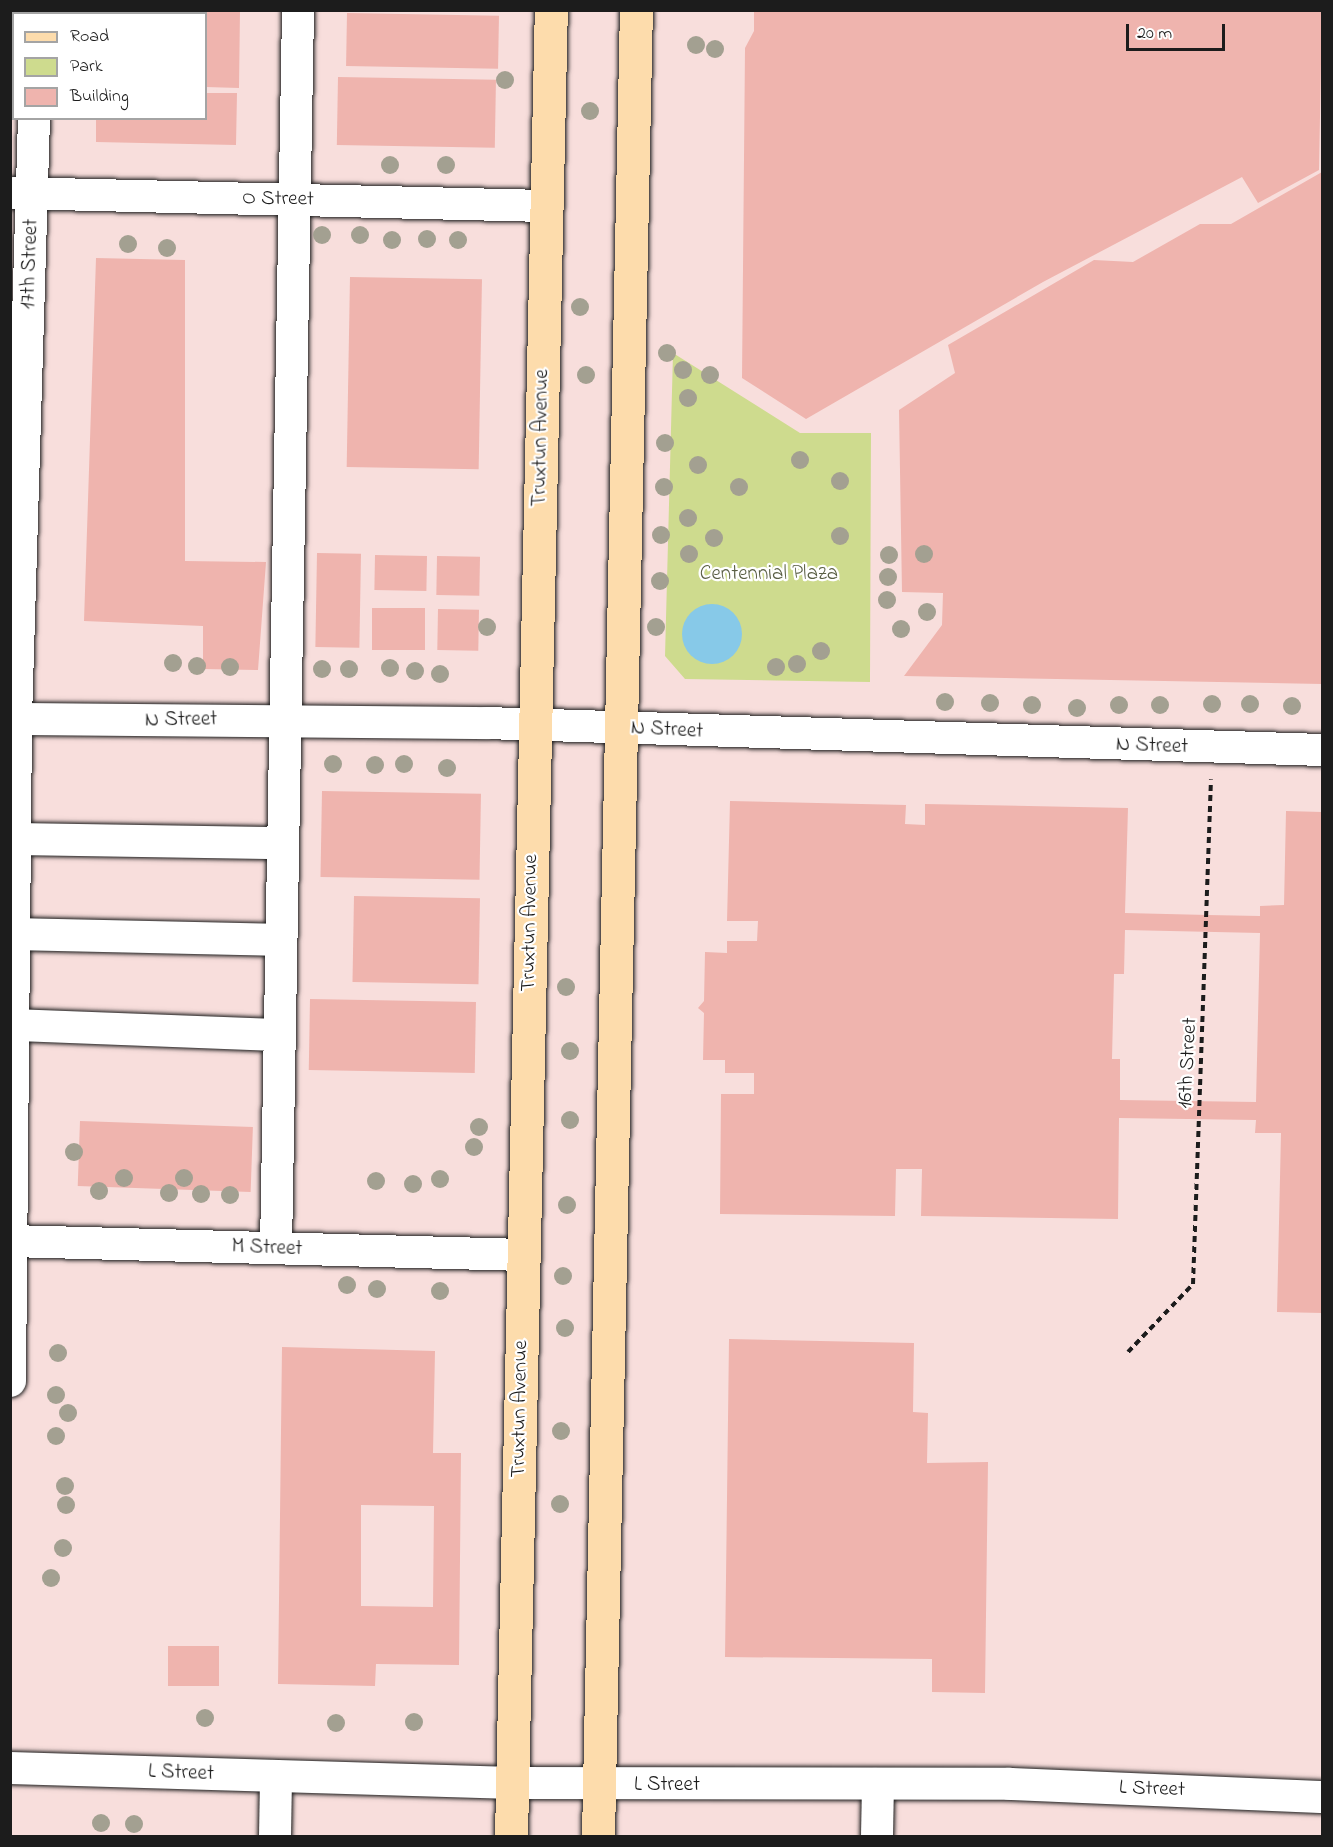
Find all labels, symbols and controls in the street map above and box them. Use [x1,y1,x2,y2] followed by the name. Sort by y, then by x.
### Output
[12,12,207,120] legend
[1129,12,1228,50] scale bar
[1137,21,1172,47] text: 20 m
[70,24,109,50] text: Road
[70,54,103,80] text: Park
[70,84,129,110] text: Building
[242,186,314,212] street label: O Street
[16,218,44,310] street label: 17th Street
[527,369,555,507] street label: Truxtun Avenue
[700,561,838,587] park label: Centennial Plaza
[145,707,217,733] street label: N Street
[630,716,704,744] street label: N Street
[1115,732,1189,760] street label: N Street
[516,854,544,992] street label: Truxtun Avenue
[1173,1017,1203,1109] street label: 16th Street
[231,1234,303,1262] street label: M Street
[506,1340,534,1478] street label: Truxtun Avenue
[148,1759,214,1787] street label: L Street
[634,1772,700,1798] street label: L Street
[1119,1775,1185,1803] street label: L Street

